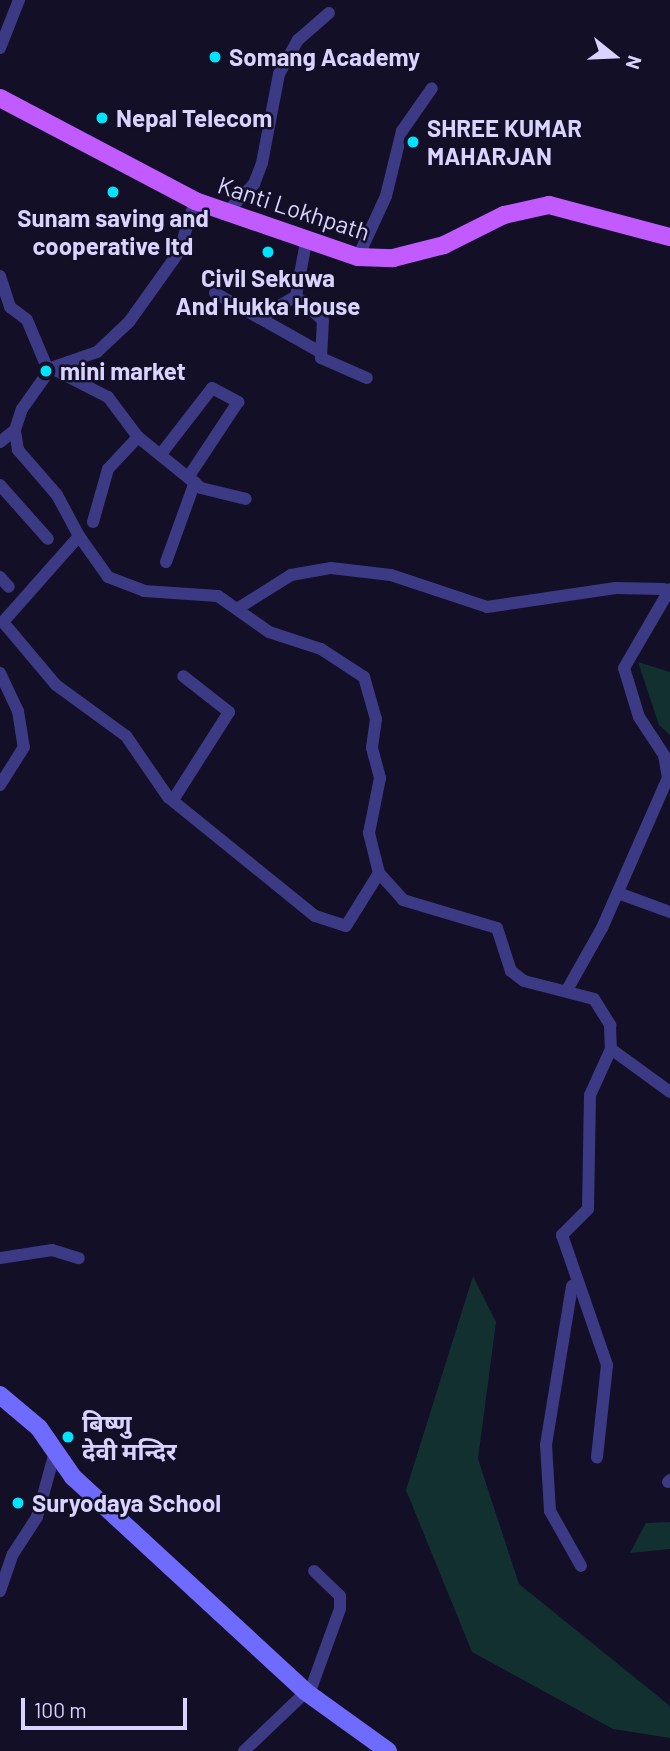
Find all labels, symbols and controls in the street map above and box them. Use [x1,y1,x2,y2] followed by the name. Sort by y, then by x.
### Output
[579,21,649,91] north arrow
[229,43,420,71] place label: Somang Academy
[207,49,223,65] marker: Somang Academy
[622,53,647,72] text: N
[116,104,272,132] place label: Nepal Telecom
[94,110,110,126] marker: Nepal Telecom
[427,114,582,170] place label: SHREE KUMAR MAHARJAN
[405,134,421,150] marker: SHREE KUMAR MAHARJAN
[214,170,374,246] street label: Kanti Lokhpath
[105,184,121,200] marker: Sunam saving and cooperative ltd
[17,204,209,260] place label: Sunam saving and cooperative ltd
[260,244,276,260] marker: Civil Sekuwa And Hukka House
[176,264,360,320] place label: Civil Sekuwa And Hukka House
[60,357,186,385] place label: mini market
[38,363,54,379] marker: mini market
[82,1409,176,1465] place label: बिष्णु देवी मन्दिर
[60,1429,76,1445] marker: बिष्णु देवी मन्दिर
[32,1489,221,1517] place label: Suryodaya School
[10,1495,26,1511] marker: Suryodaya School
[24,1684,191,1728] scale bar
[34,1697,87,1722] text: 100 m

